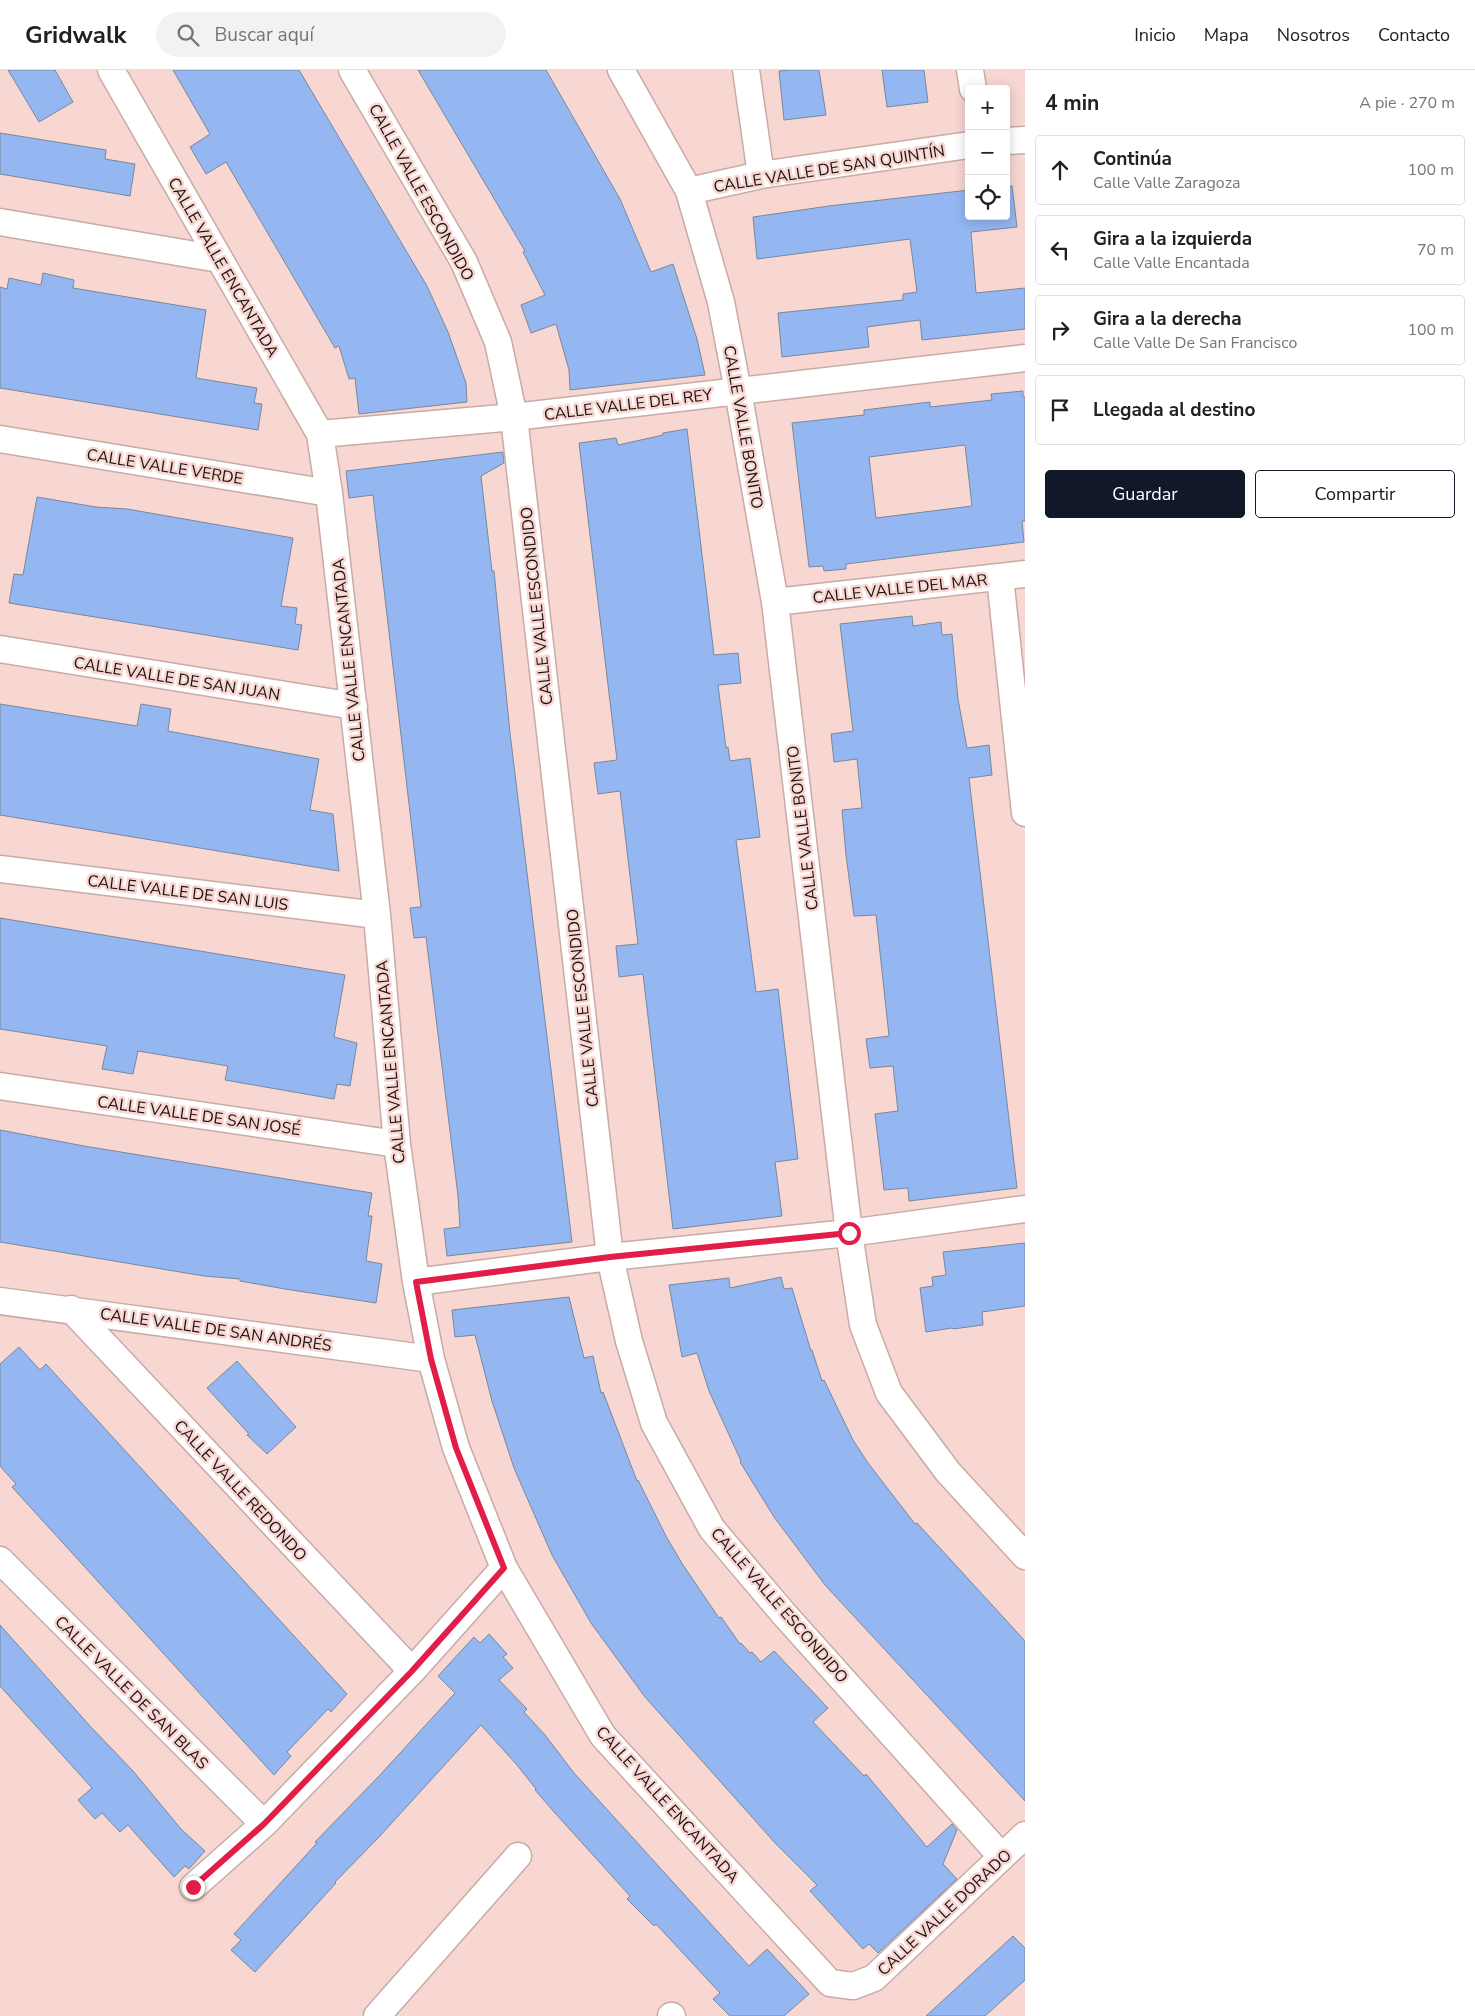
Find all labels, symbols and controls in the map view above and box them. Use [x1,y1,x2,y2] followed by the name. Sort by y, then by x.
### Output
[156,12,506,57] search box
[25,19,126,51] text: Gridwalk
[174,21,202,49] icon: search
[214,22,314,48] text: Buscar aquí
[1134,23,1176,47] text: Inicio
[1204,23,1249,47] text: Mapa
[1277,23,1350,47] text: Nosotros
[1378,23,1450,47] text: Contacto
[965,85,1010,220] map controls
[965,85,1010,130] button: +
[1045,89,1099,117] text: 4 min
[1359,92,1455,114] text: A pie · 270 m
[363,100,479,285] street label: CALLE VALLE ESCONDIDO
[965,130,1010,175] button: −
[712,140,946,198] street label: CALLE VALLE DE SAN QUINTÍN
[1093,146,1172,172] text: Continúa
[1046,156,1074,184] icon: ahead
[1407,159,1454,181] text: 100 m
[1093,172,1240,194] text: Calle Valle Zaragoza
[163,174,284,362] street label: CALLE VALLE ENCANTADA
[965,175,1010,220] button: locate
[1093,226,1252,252] text: Gira a la izquierda
[1046,236,1074,264] icon: left
[1417,239,1454,261] text: 70 m
[1093,252,1250,274] text: Calle Valle Encantada
[1093,306,1242,332] text: Gira a la derecha
[1046,316,1074,344] icon: right
[1407,319,1454,341] text: 100 m
[1093,332,1297,354] text: Calle Valle De San Francisco
[718,344,768,511] street label: CALLE VALLE BONITO
[543,384,714,426] street label: CALLE VALLE DEL REY
[1046,396,1074,424] icon: arrive
[1093,397,1255,423] text: Llegada al destino
[85,444,245,490] street label: CALLE VALLE VERDE
[1045,470,1245,518] button: Guardar
[1255,470,1455,518] button: Compartir
[516,506,558,706] street label: CALLE VALLE ESCONDIDO
[327,557,371,763] street label: CALLE VALLE ENCANTADA
[812,569,989,609] street label: CALLE VALLE DEL MAR
[72,652,282,706] street label: CALLE VALLE DE SAN JUAN
[782,744,824,912] street label: CALLE VALLE BONITO
[86,870,290,916] street label: CALLE VALLE DE SAN LUIS
[562,908,604,1108] street label: CALLE VALLE ESCONDIDO
[371,959,411,1165] street label: CALLE VALLE ENCANTADA
[96,1091,302,1141] street label: CALLE VALLE DE SAN JOSÉ
[838,1222,861,1245] route start
[99,1303,333,1357] street label: CALLE VALLE DE SAN ANDRÉS
[169,1415,312,1566] street label: CALLE VALLE REDONDO
[706,1523,853,1688] street label: CALLE VALLE ESCONDIDO
[50,1611,213,1774] street label: CALLE VALLE DE SAN BLAS
[591,1721,744,1888] street label: CALLE VALLE ENCANTADA
[873,1845,1017,1981] street label: CALLE VALLE DORADO
[182,1876,205,1899] route end

